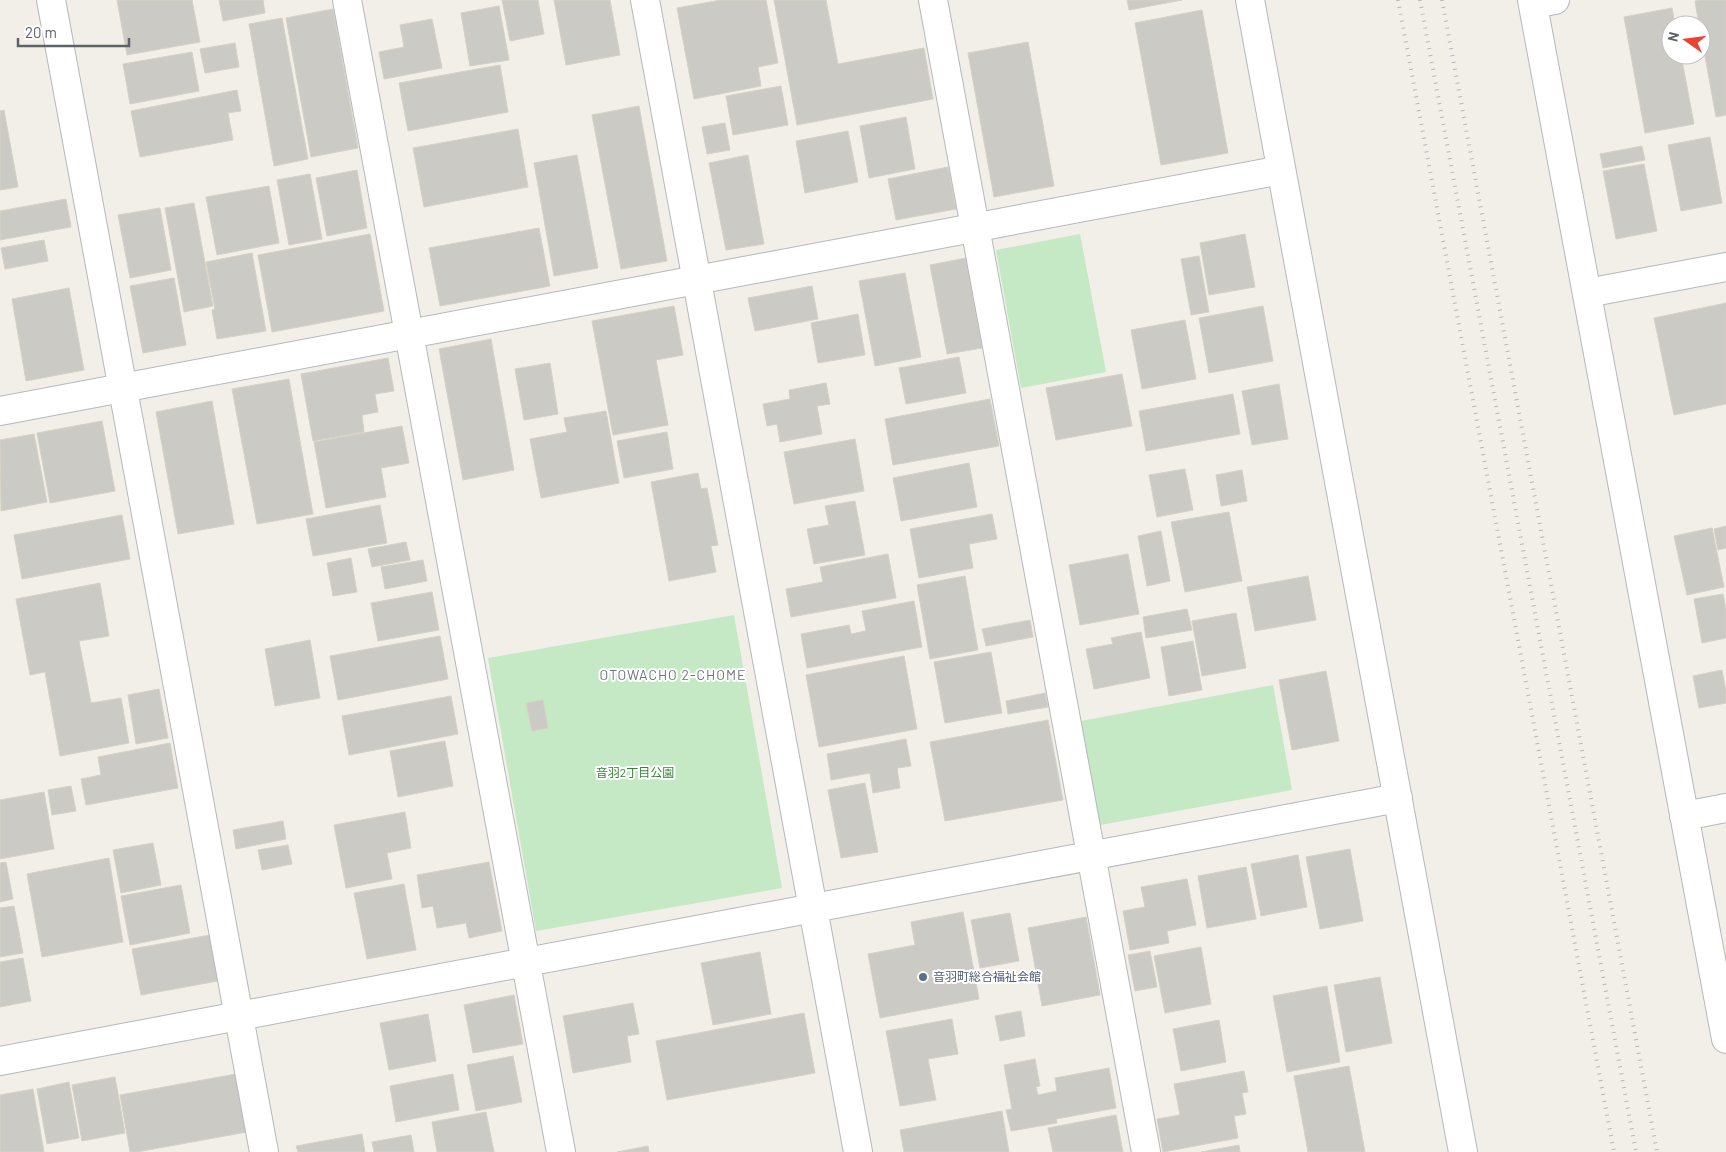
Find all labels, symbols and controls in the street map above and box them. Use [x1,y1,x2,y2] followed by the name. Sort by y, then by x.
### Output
[18,15,129,47] scale bar
[1661,15,1711,65] north arrow
[25,23,57,41] text: 20 m
[1664,30,1682,43] text: N
[600,666,746,683] district label: OTOWACHO 2-CHOME
[596,765,674,779] park label: 音羽2丁目公園
[933,969,1041,983] place label: 音羽町総合福祉会館
[917,971,929,983] marker: 音羽町総合福祉会館

